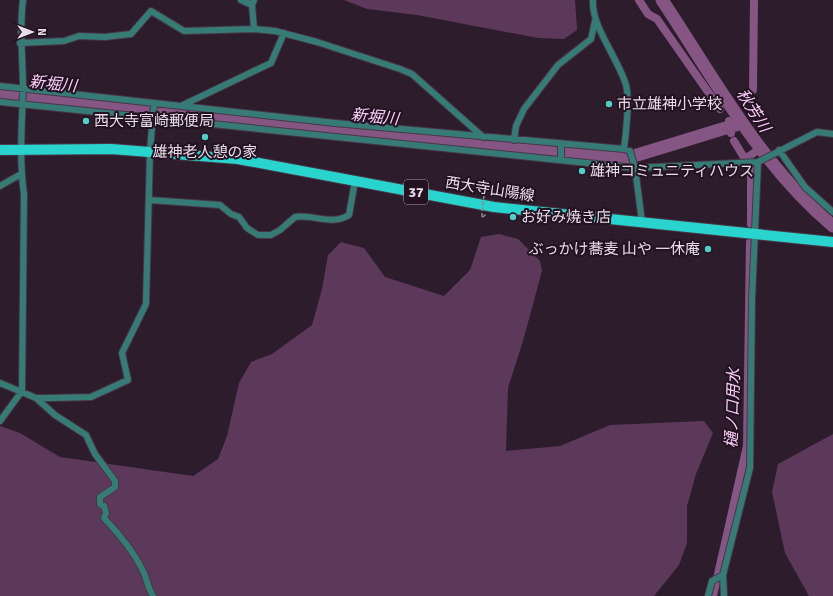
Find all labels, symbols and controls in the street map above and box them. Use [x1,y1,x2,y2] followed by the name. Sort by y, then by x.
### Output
[12,12,52,52] north arrow
[35,28,48,36] text: N
[28,72,80,97] water label: 新堀川
[732,85,776,138] water label: 秋芳川
[617,95,722,113] place label: 市立雄神小学校
[604,99,614,109] marker: 市立雄神小学校
[350,105,402,130] water label: 新堀川
[94,112,214,130] place label: 西大寺富崎郵便局
[81,116,91,126] marker: 西大寺富崎郵便局
[200,132,210,142] marker: 雄神老人憩の家
[152,143,258,161] place label: 雄神老人憩の家
[590,162,754,180] place label: 雄神コミュニティハウス
[577,166,587,176] marker: 雄神コミュニティハウス
[444,173,536,205] street label: 西大寺山陽線
[404,180,428,204] road number: 37
[521,208,611,226] place label: お好み焼き店
[508,212,518,222] marker: お好み焼き店
[528,240,700,258] place label: ぶっかけ蕎麦 山や 一休庵
[703,244,713,254] marker: ぶっかけ蕎麦 山や 一休庵
[722,366,744,448] water label: 樋ノ口用水

